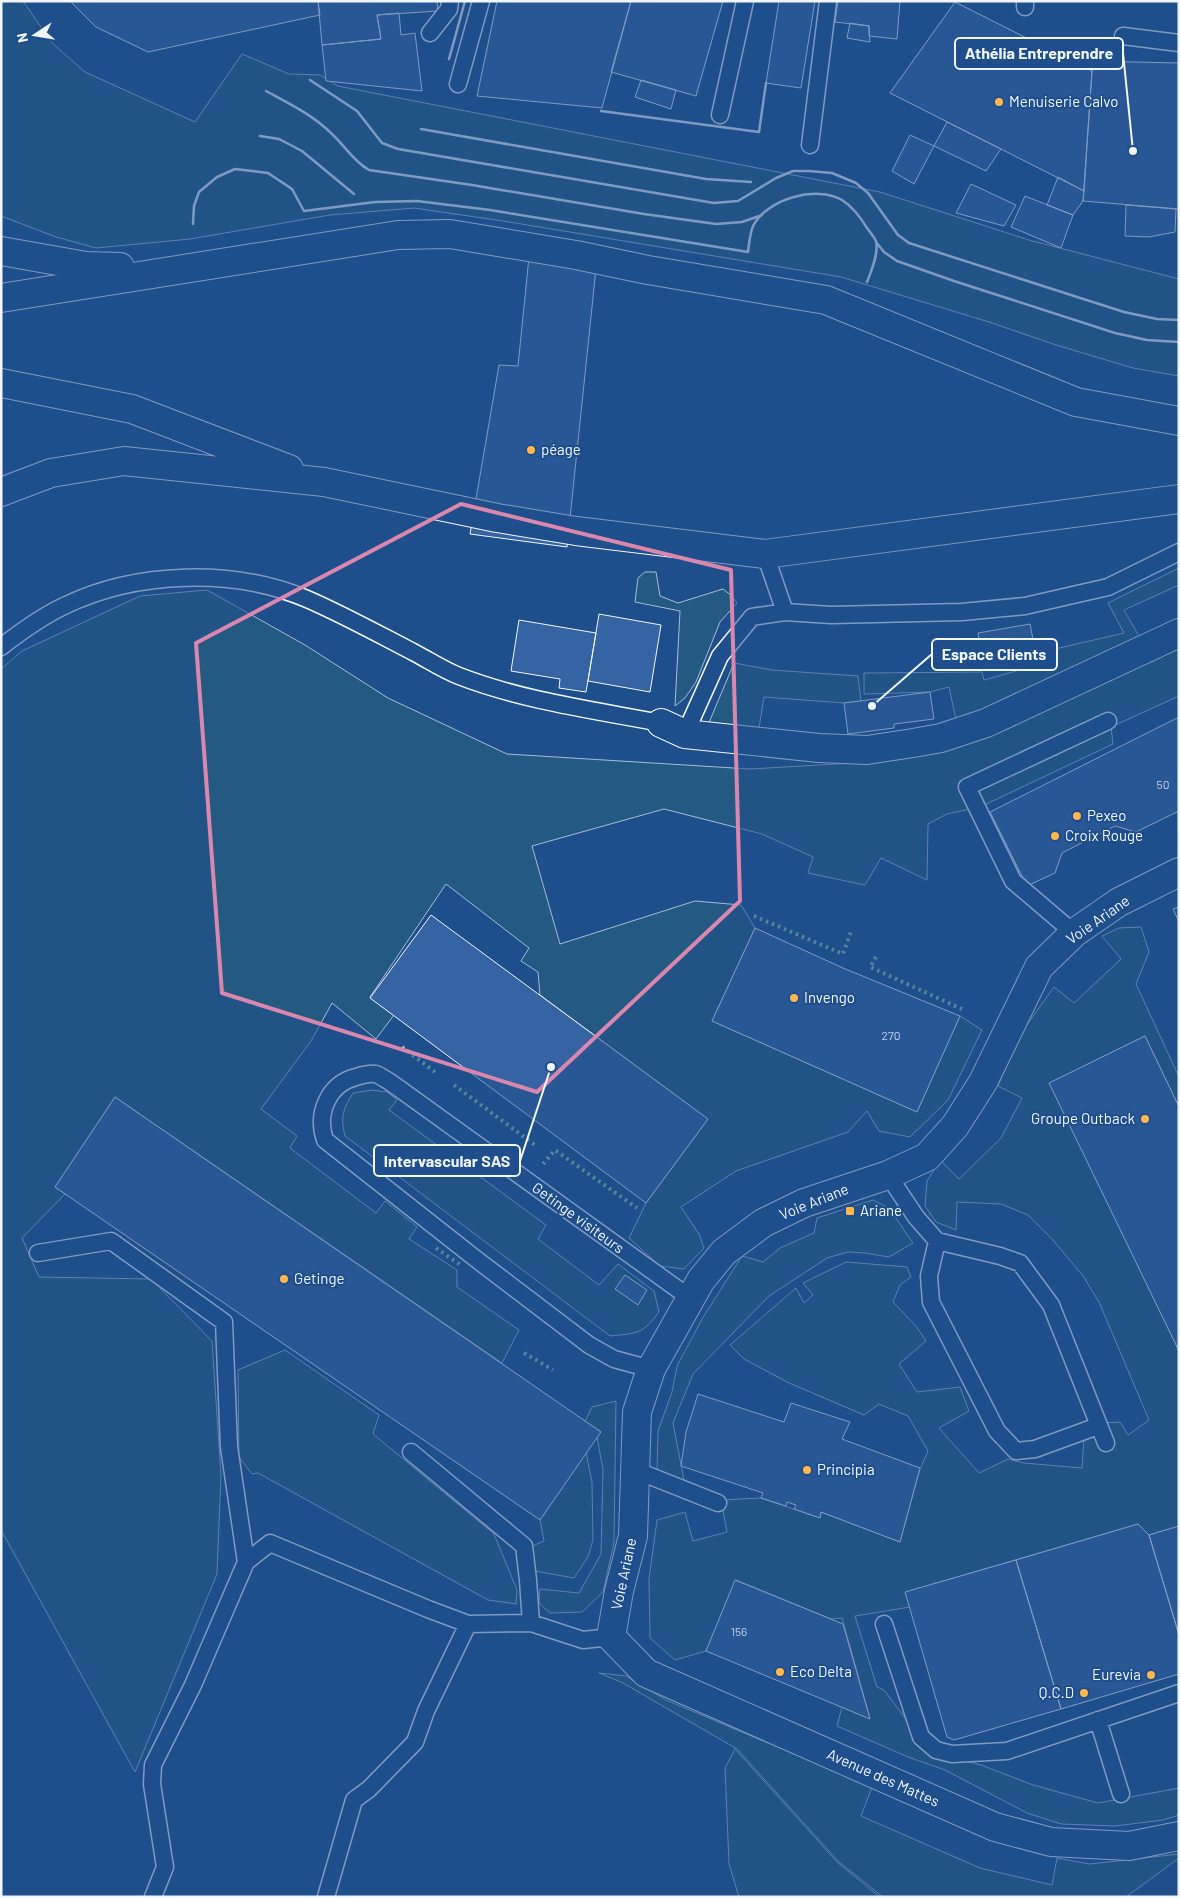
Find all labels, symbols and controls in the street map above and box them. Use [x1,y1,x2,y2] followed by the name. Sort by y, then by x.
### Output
[10,10,60,60] north arrow
[13,31,31,44] text: N
[955,38,1123,69] callout: Athélia Entreprendre
[965,43,1113,62] text: Athélia Entreprendre
[1009,92,1118,110] place label: Menuiserie Calvo
[993,96,1005,108] marker: Menuiserie Calvo
[541,440,581,458] place label: péage
[525,444,537,456] marker: péage
[932,639,1057,670] callout: Espace Clients
[942,644,1046,663] text: Espace Clients
[1157,777,1169,791] house number: 50
[1087,806,1126,824] place label: Pexeo
[1071,810,1083,822] marker: Pexeo
[1065,826,1143,844] place label: Croix Rouge
[1049,830,1061,842] marker: Croix Rouge
[1062,891,1133,948] street label: Voie Ariane
[804,988,855,1006] place label: Invengo
[788,992,800,1004] marker: Invengo
[882,1028,900,1042] house number: 270
[1031,1109,1135,1127] place label: Groupe Outback
[1139,1113,1151,1125] marker: Groupe Outback
[374,1145,520,1176] callout: Intervascular SAS
[384,1151,510,1170] text: Intervascular SAS
[529,1178,628,1257] street label: Getinge visiteurs
[776,1179,851,1223] street label: Voie Ariane
[860,1201,902,1219] place label: Ariane
[844,1205,856,1217] marker: Ariane
[294,1269,344,1287] place label: Getinge
[278,1273,290,1285] marker: Getinge
[817,1460,875,1478] place label: Principia
[801,1464,813,1476] marker: Principia
[607,1536,639,1611] street label: Voie Ariane
[731,1624,747,1638] house number: 156
[790,1662,852,1680] place label: Eco Delta
[1092,1665,1141,1683] place label: Eurevia
[774,1666,786,1678] marker: Eco Delta
[1145,1669,1157,1681] marker: Eurevia
[1039,1683,1074,1701] place label: Q.C.D
[1078,1687,1090,1699] marker: Q.C.D
[824,1744,942,1810] street label: Avenue des Mattes

